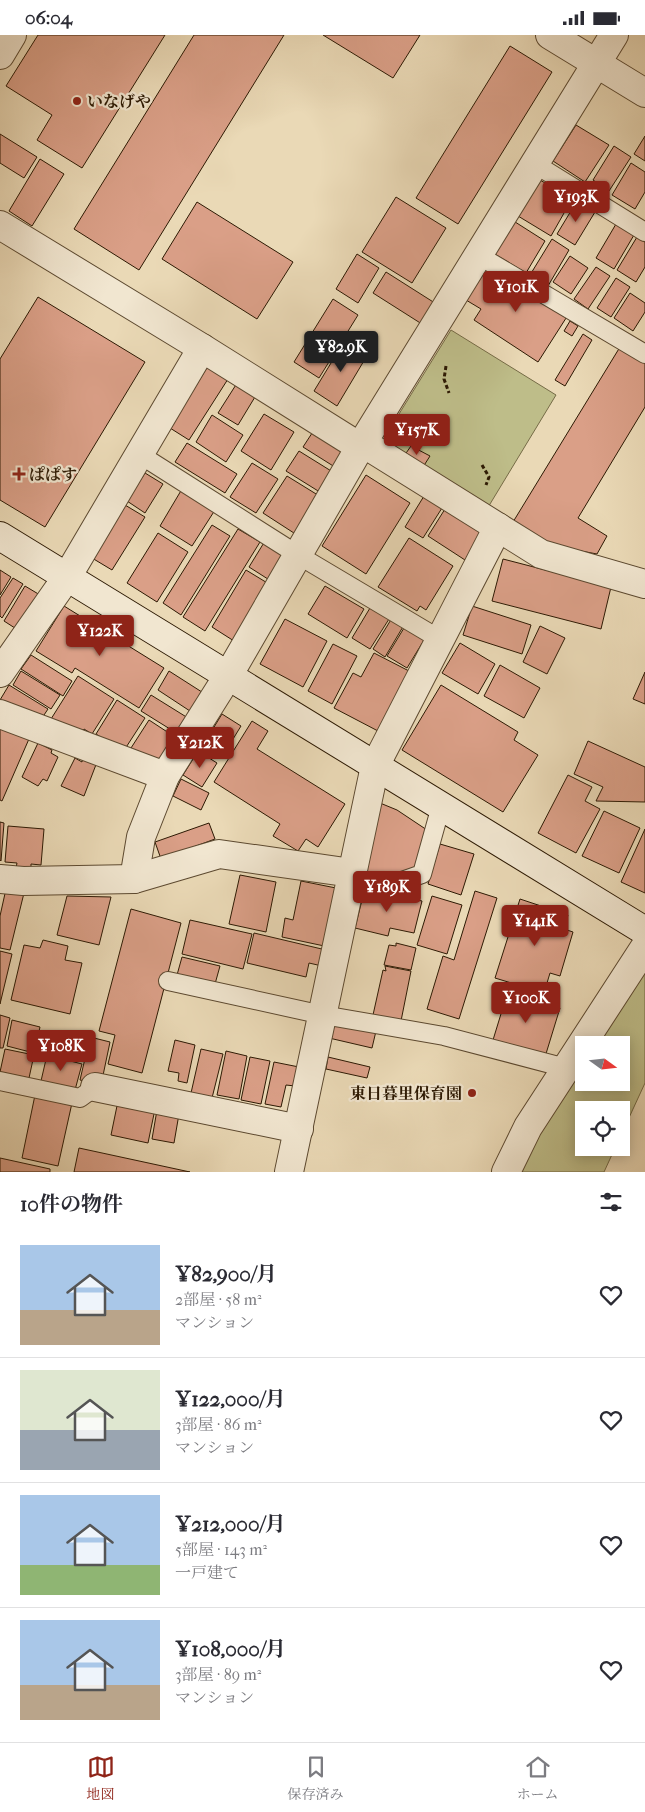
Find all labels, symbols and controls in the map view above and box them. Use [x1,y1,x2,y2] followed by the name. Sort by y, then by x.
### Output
[25,7,72,29] text: 06:04
[87,92,151,111] place label: いなげや
[71,95,83,107] marker: いなげや
[541,181,611,223] pin: ¥193K
[554,187,598,206] text: ¥193K
[481,271,551,313] pin: ¥101K
[494,277,538,296] text: ¥101K
[300,331,382,373] pin: ¥82.9K
[315,337,367,356] text: ¥82.9K
[382,413,452,456] pin: ¥157K
[395,420,439,439] text: ¥157K
[29,465,77,484] place label: ぱぱす
[13,468,25,480] marker: ぱぱす
[65,615,135,657] pin: ¥122K
[77,621,123,640] text: ¥122K
[165,727,235,769] pin: ¥212K
[177,733,223,752] text: ¥212K
[352,871,422,913] pin: ¥189K
[364,877,410,896] text: ¥189K
[500,905,570,947] pin: ¥141K
[513,911,557,930] text: ¥141K
[491,981,561,1024] pin: ¥100K
[502,988,550,1007] text: ¥100K
[26,1029,96,1072] pin: ¥108K
[38,1036,84,1055] text: ¥108K
[575,1036,630,1091] north arrow
[575,1036,630,1156] map controls
[350,1084,462,1103] place label: 東日暮里保育園
[466,1087,478,1099] marker: 東日暮里保育園
[575,1101,630,1156] button: locate
[597,1188,625,1216] icon: filters
[20,1192,123,1216] text: 10件の物件
[175,1262,277,1286] text: ¥82,900/月
[60,1265,120,1325] icon: home
[597,1281,625,1309] icon: heart
[175,1290,262,1309] text: 2部屋 · 58 m²
[175,1313,254,1332] text: マンション
[175,1387,286,1411] text: ¥122,000/月
[60,1390,120,1450] icon: home
[597,1406,625,1434] icon: heart
[175,1415,262,1434] text: 3部屋 · 86 m²
[175,1438,254,1457] text: マンション
[175,1512,286,1536] text: ¥212,000/月
[60,1515,120,1575] icon: home
[597,1531,625,1559] icon: heart
[175,1540,267,1559] text: 5部屋 · 143 m²
[175,1563,239,1582] text: 一戸建て
[175,1637,286,1661] text: ¥108,000/月
[60,1640,120,1700] icon: home
[597,1656,625,1684] icon: heart
[175,1665,261,1684] text: 3部屋 · 89 m²
[175,1688,254,1707] text: マンション
[87,1753,115,1803] tab: 地図
[288,1753,344,1803] tab: 保存済み
[517,1753,559,1803] tab: ホーム

